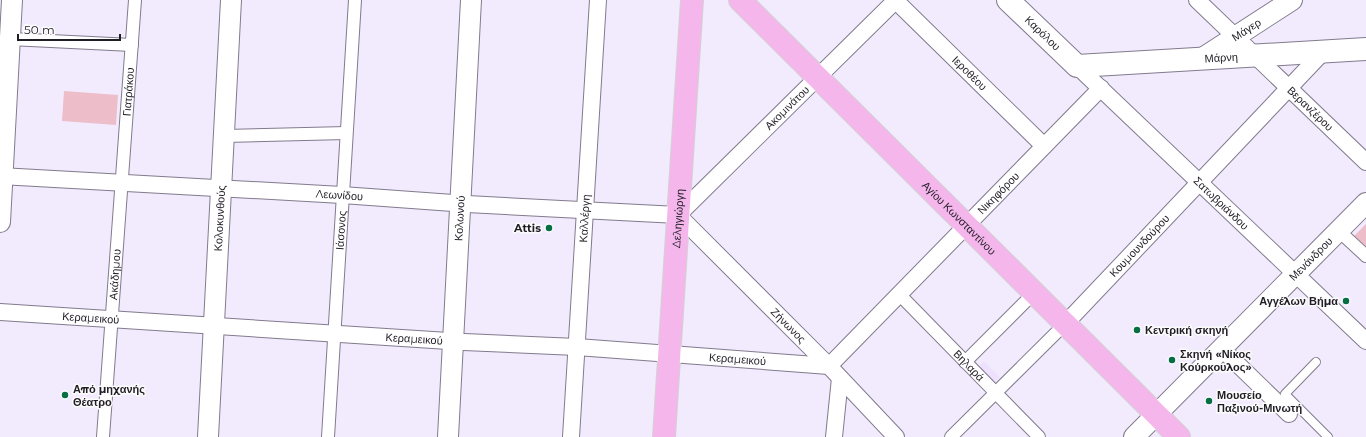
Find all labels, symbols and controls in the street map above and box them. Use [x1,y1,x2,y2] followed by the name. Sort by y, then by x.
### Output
[1022,13,1063,53] street label: Καρόλου
[1229,15,1264,44] street label: Μάγερ
[18,16,120,42] scale bar
[24,22,55,37] text: 50 m
[1204,50,1238,65] street label: Μάρνη
[949,53,990,93] street label: Ιεροθέου
[120,67,137,117] street label: Γιατράκου
[762,83,812,133] street label: Ακομινάτου
[1284,83,1336,134] street label: Βερανζέρου
[974,169,1022,217] street label: Νικηφόρου
[1191,174,1252,233] street label: Σατωβριάνδου
[919,178,999,258] street label: Αγίου Κωνσταντίνου
[211,185,228,252] street label: Κολοκυνθούς
[315,187,364,204] street label: Λεωνίδου
[669,188,687,248] street label: Δεληγιώργη
[576,194,593,243] street label: Καλλέργη
[451,195,468,241] street label: Κολωνού
[333,210,349,250] street label: Ιάσονος
[1106,211,1172,280] street label: Κουμουνδούρου
[513,221,541,235] place label: Attis
[544,223,554,233] marker: Attis
[1286,234,1335,284] street label: Μενάνδρου
[106,249,124,300] street label: Ακάδημου
[1259,294,1338,308] place label: Αγγέλων Βήμα
[1341,296,1351,306] marker: Αγγέλων Βήμα
[768,305,809,346] street label: Ζήνωνος
[62,309,120,327] street label: Κεραμεικού
[1145,323,1229,337] place label: Κεντρική σκηνή
[1132,325,1142,335] marker: Κεντρική σκηνή
[385,330,443,348] street label: Κεραμεικού
[951,347,988,385] street label: Βηλαρά
[1180,347,1252,374] place label: Σκηνή «Νίκος Κούρκουλος»
[708,350,767,368] street label: Κεραμεικού
[1167,355,1177,365] marker: Σκηνή «Νίκος Κούρκουλος»
[73,382,145,409] place label: Από μηχανής Θέατρο
[1217,388,1302,415] place label: Μουσείο Παξινού-Μινωτή
[60,390,70,400] marker: Από μηχανής Θέατρο
[1204,396,1214,406] marker: Μουσείο Παξινού-Μινωτή

